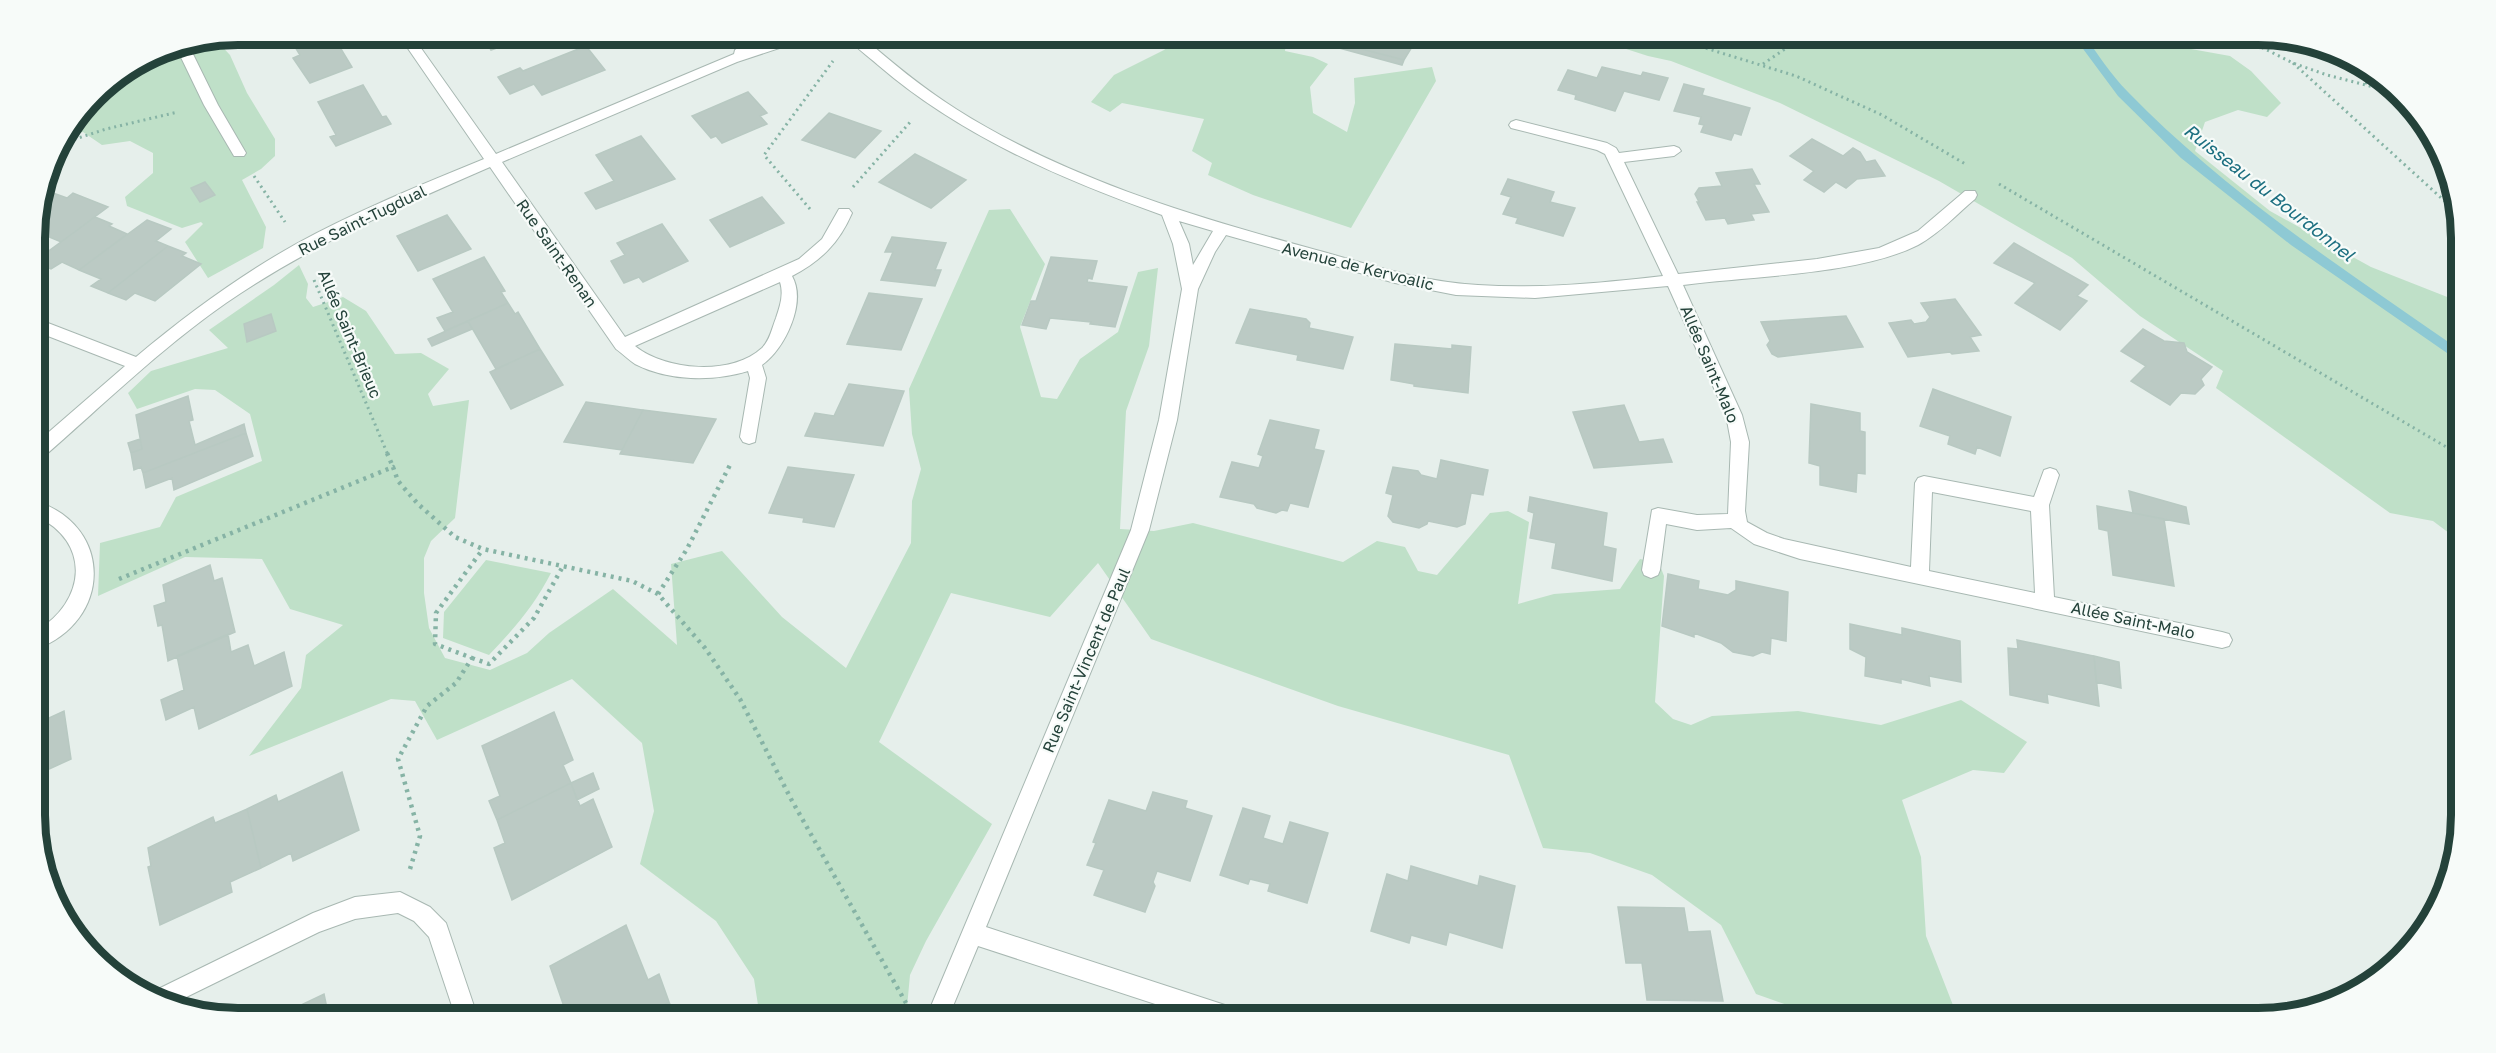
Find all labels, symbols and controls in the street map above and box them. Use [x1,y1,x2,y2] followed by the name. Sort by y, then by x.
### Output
[2180,119,2360,266] water label: Ruisseau du Bourdonnel
[295,180,429,260] street label: Rue Saint-Tugdual
[512,195,602,311] street label: Rue Saint-Renan
[1280,237,1436,295] street label: Avenue de Kervoalic
[314,267,386,401] street label: Allée Saint-Brieuc
[1676,302,1744,426] street label: Allée Saint-Malo
[1038,564,1134,756] street label: Rue Saint-Vincent de Paul
[2069,597,2197,643] street label: Allée Saint-Malo

